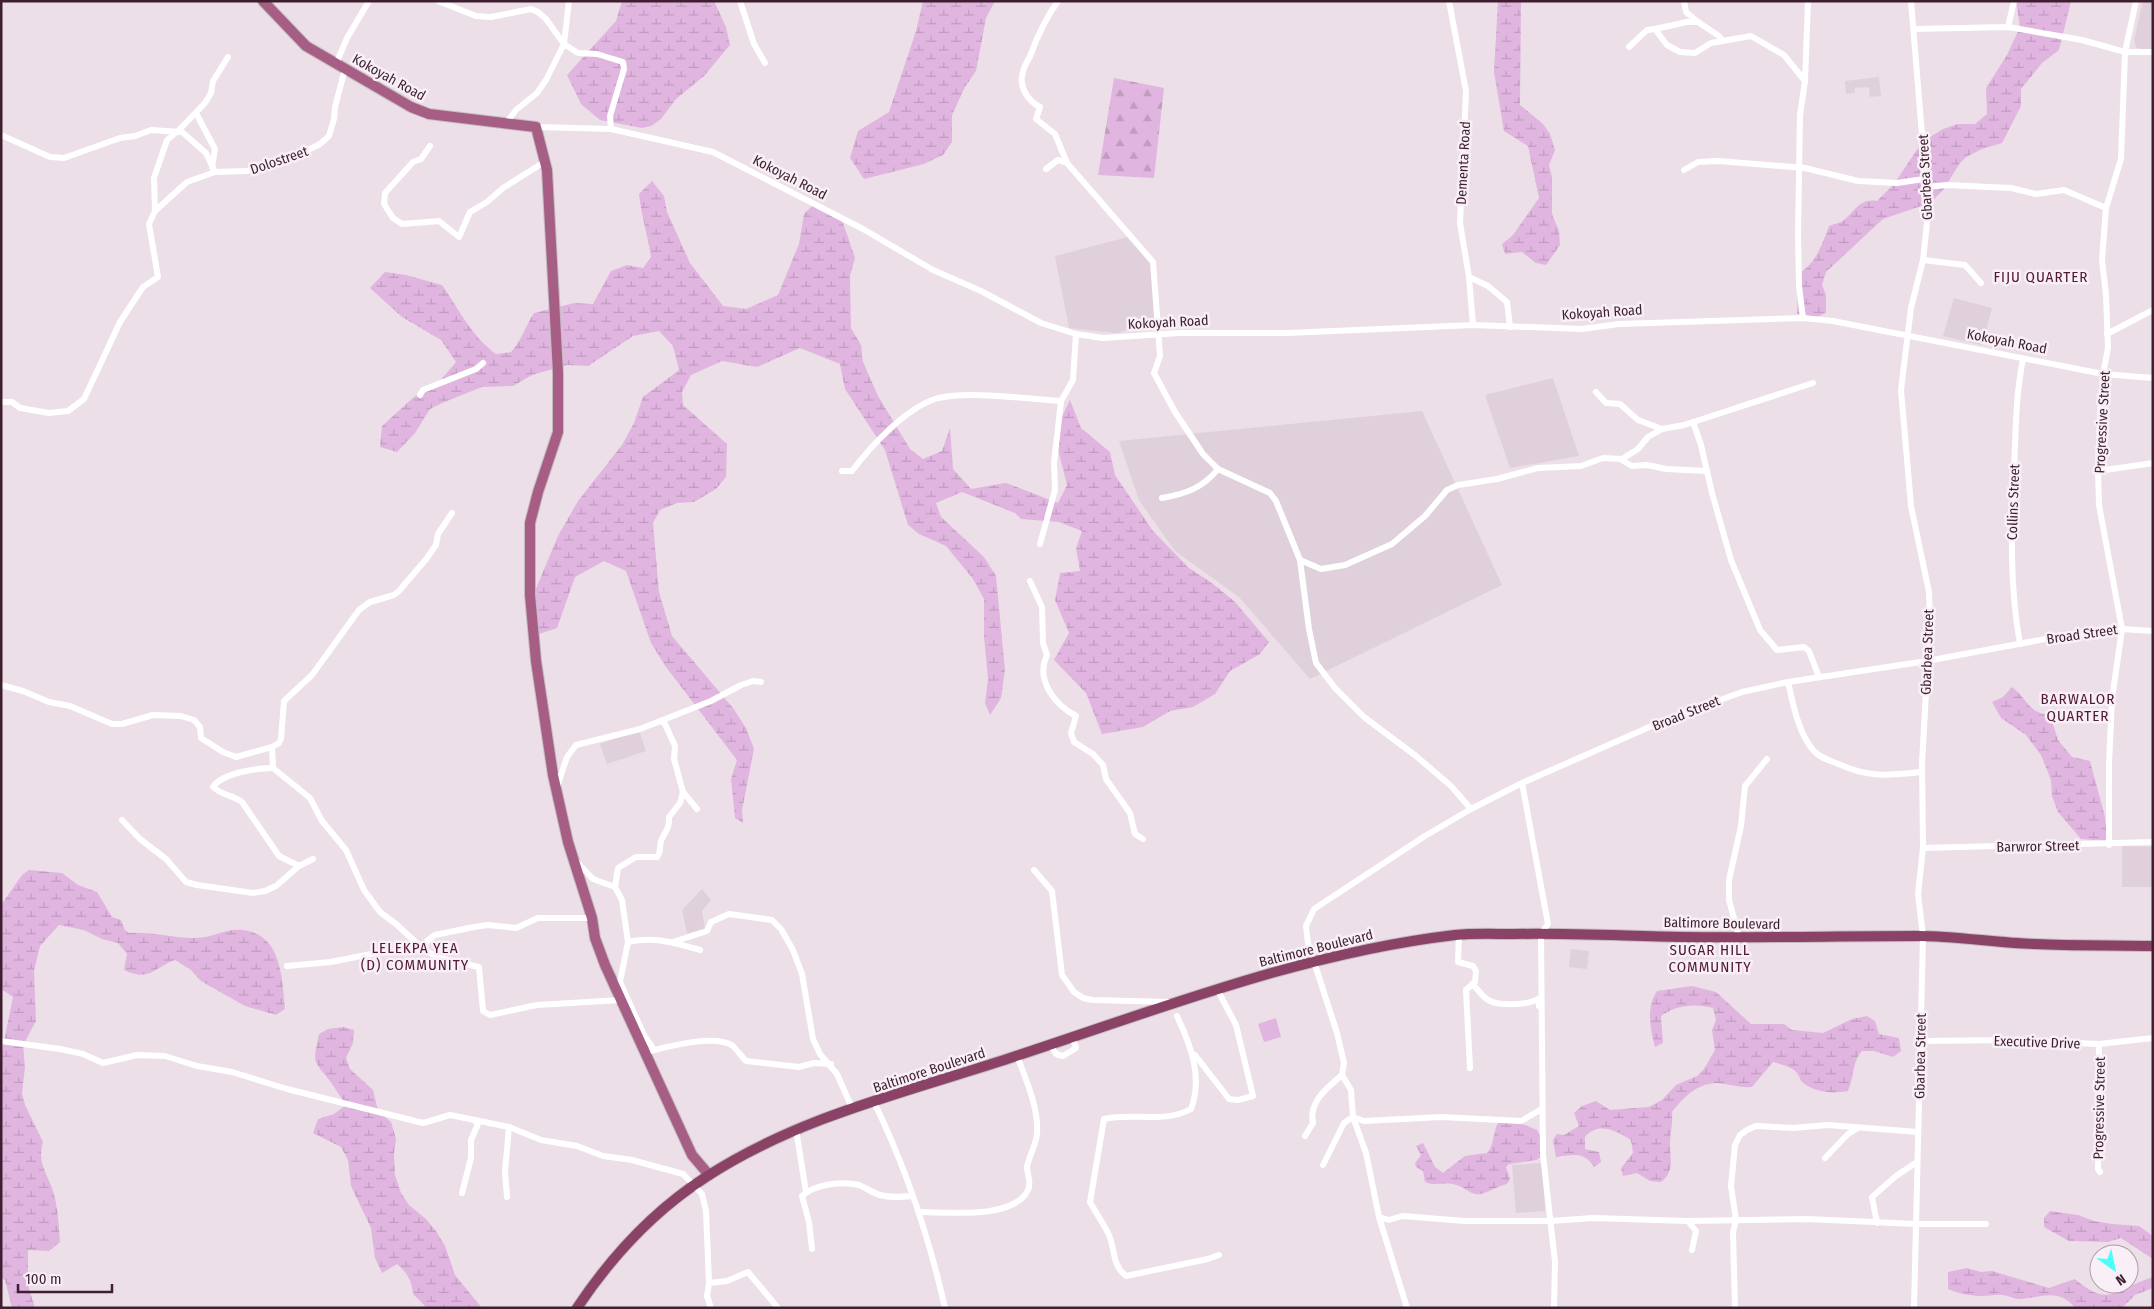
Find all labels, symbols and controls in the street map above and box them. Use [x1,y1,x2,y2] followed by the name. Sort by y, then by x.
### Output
[349,50,428,104] street label: Kokoyah Road
[1453,121,1474,205] street label: Dementa Road
[1915,133,1936,220] street label: Gbarbea Street
[248,143,311,178] street label: Dolostreet
[750,152,830,203] street label: Kokoyah Road
[1994,268,2088,286] district label: FIJU QUARTER
[1561,301,1643,324] street label: Kokoyah Road
[1127,312,1209,333] street label: Kokoyah Road
[1966,325,2048,358] street label: Kokoyah Road
[2091,370,2114,474] street label: Progressive Street
[2004,463,2023,540] street label: Collins Street
[1918,608,1938,695] street label: Gbarbea Street
[2045,621,2119,648] street label: Broad Street
[2041,690,2115,725] district label: BARWALOR QUARTER
[1650,692,1723,735] street label: Broad Street
[1996,837,2080,856] street label: Barwror Street
[1663,914,1780,933] street label: Baltimore Boulevard
[1257,926,1375,971] street label: Baltimore Boulevard
[361,939,469,974] district label: LELEKPA YEA (D) COMMUNITY
[1668,941,1752,976] district label: SUGAR HILL COMMUNITY
[1911,1012,1930,1099] street label: Gbarbea Street
[1993,1032,2081,1053] street label: Executive Drive
[871,1044,987,1097] street label: Baltimore Boulevard
[2090,1056,2109,1160] street label: Progressive Street
[2089,1244,2139,1294] north arrow
[18,1262,111,1294] scale bar
[25,1270,62,1288] text: 100 m
[2113,1270,2129,1289] text: N

